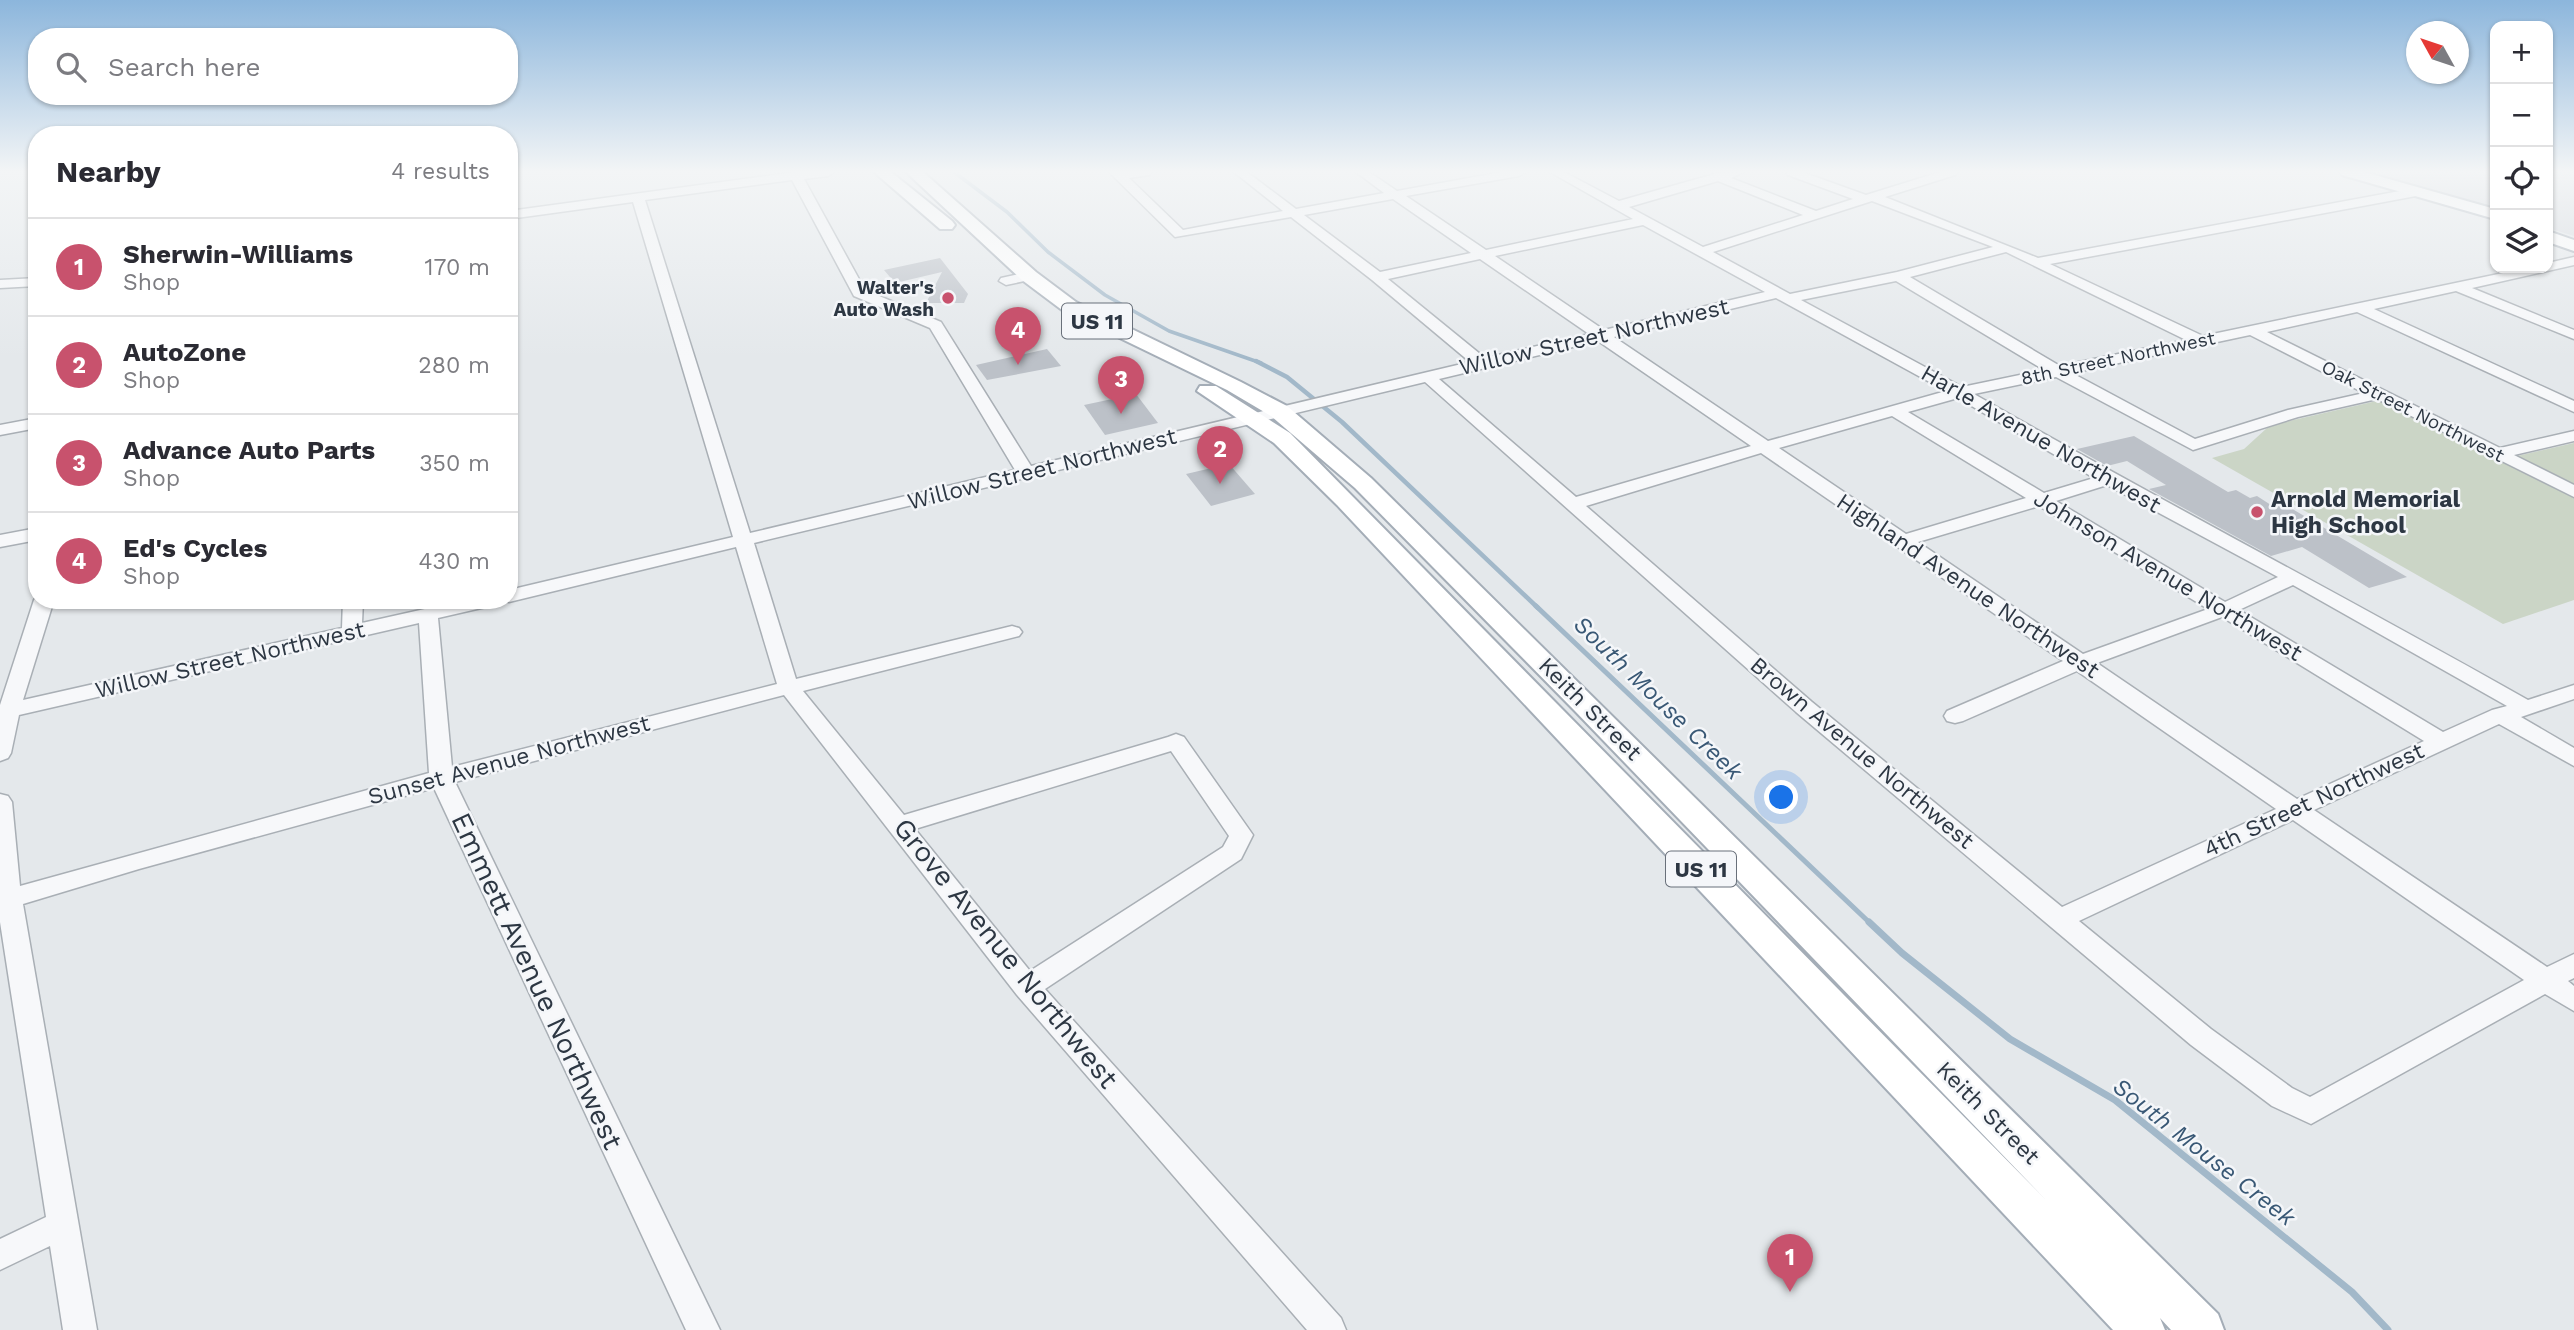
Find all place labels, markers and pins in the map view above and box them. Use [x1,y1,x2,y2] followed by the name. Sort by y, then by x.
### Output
[834,276,934,321] place label: Walter's Auto Wash
[940,290,956,306] marker: Walter's Auto Wash
[995,307,1041,365] pin: 4
[1098,356,1144,414] pin: 3
[1197,426,1243,484] pin: 2
[2271,486,2461,539] place label: Arnold Memorial High School
[2249,504,2265,520] marker: Arnold Memorial High School
[1767,1234,1813,1292] pin: 1

